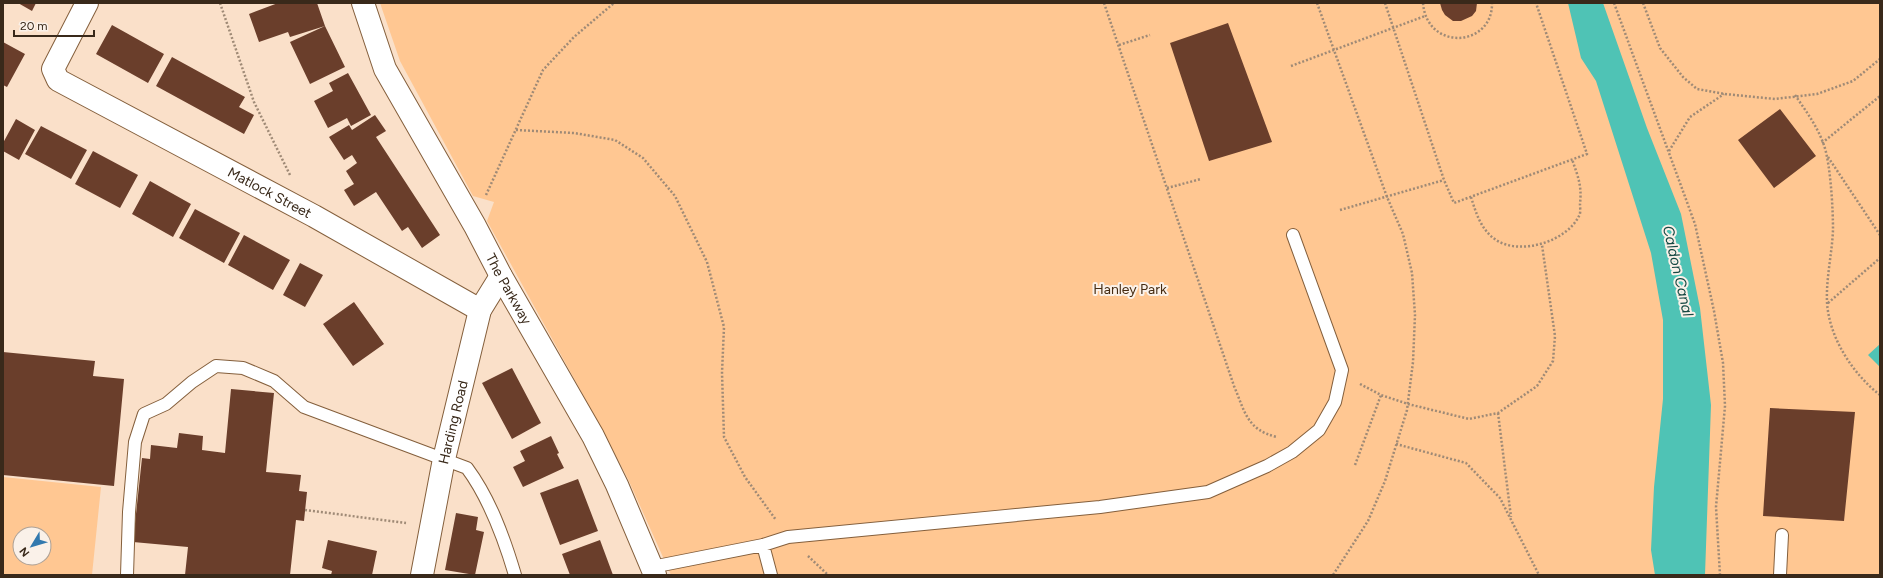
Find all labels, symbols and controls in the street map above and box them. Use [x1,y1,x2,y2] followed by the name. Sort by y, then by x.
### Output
[14,12,94,38] scale bar
[20,19,48,33] text: 20 m
[225,164,314,222] street label: Matlock Street
[1659,224,1697,319] water label: Caldon Canal
[482,251,535,328] street label: The Parkway
[1093,281,1167,298] park label: Hanley Park
[435,379,472,466] street label: Harding Road
[12,526,52,566] north arrow
[17,544,32,559] text: N

